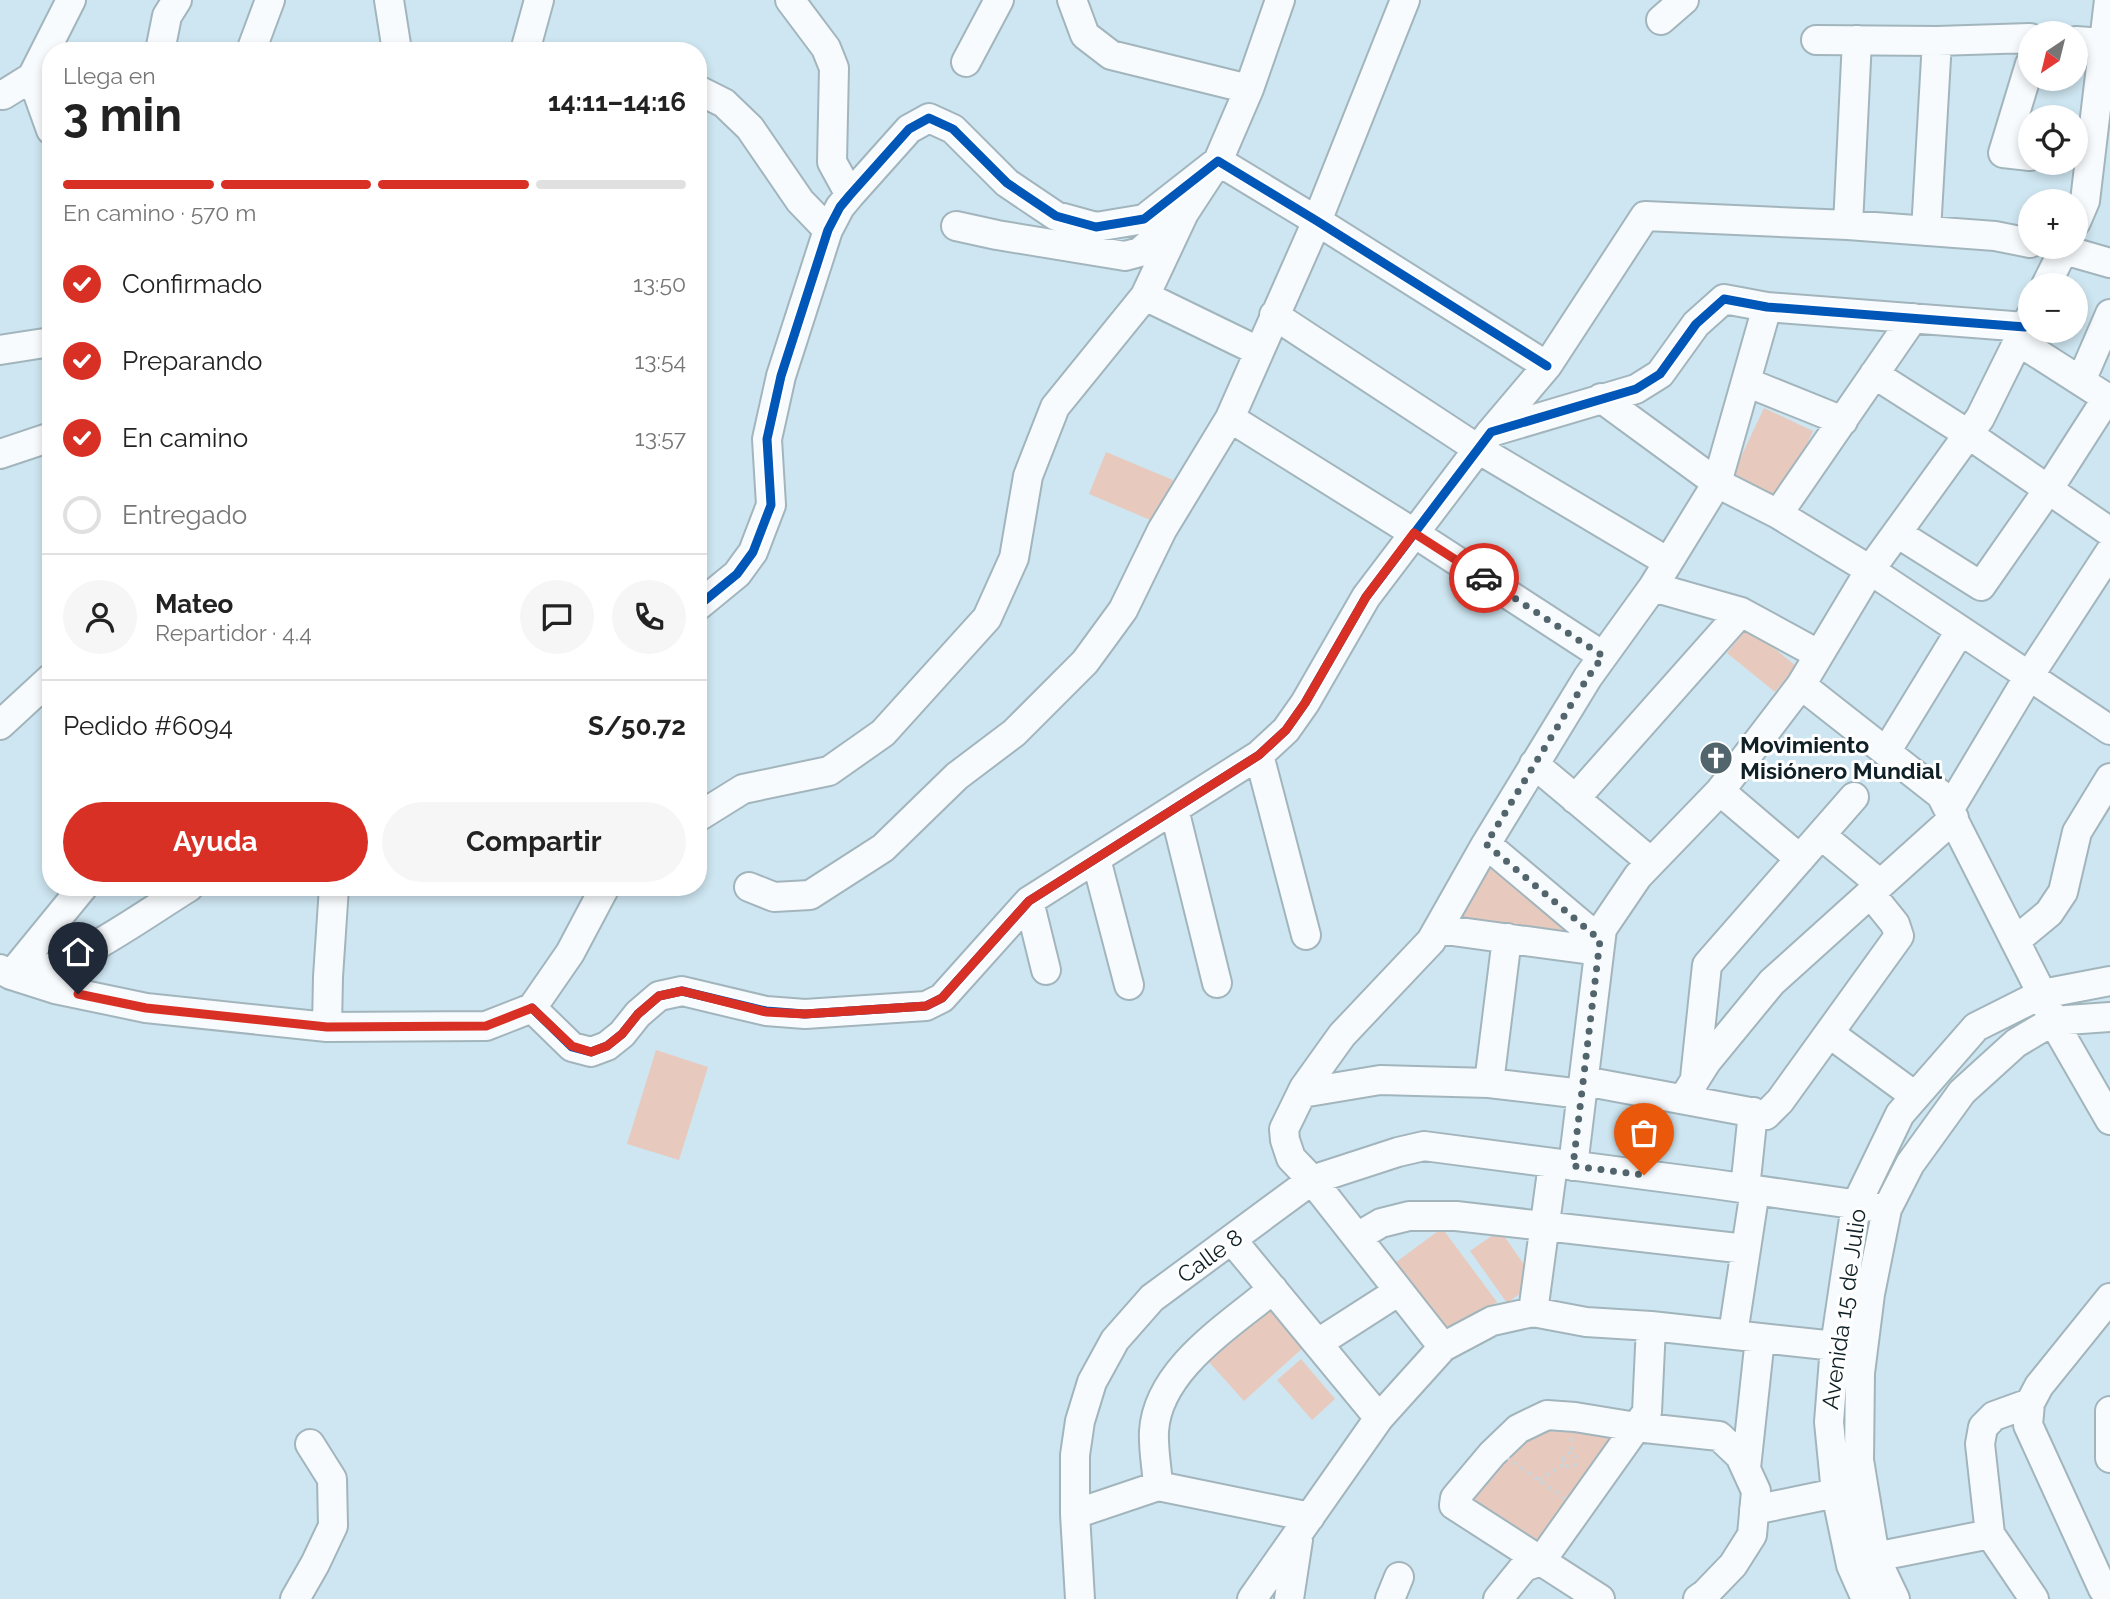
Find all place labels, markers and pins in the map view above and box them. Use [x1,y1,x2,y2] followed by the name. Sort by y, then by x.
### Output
[1740,731,1943,784] place label: Movimiento Misiónero Mundial
[1697,739,1735,777] church icon: Movimiento Misiónero Mundial
[48,922,108,994] pin
[1614,1103,1674,1175] pin

